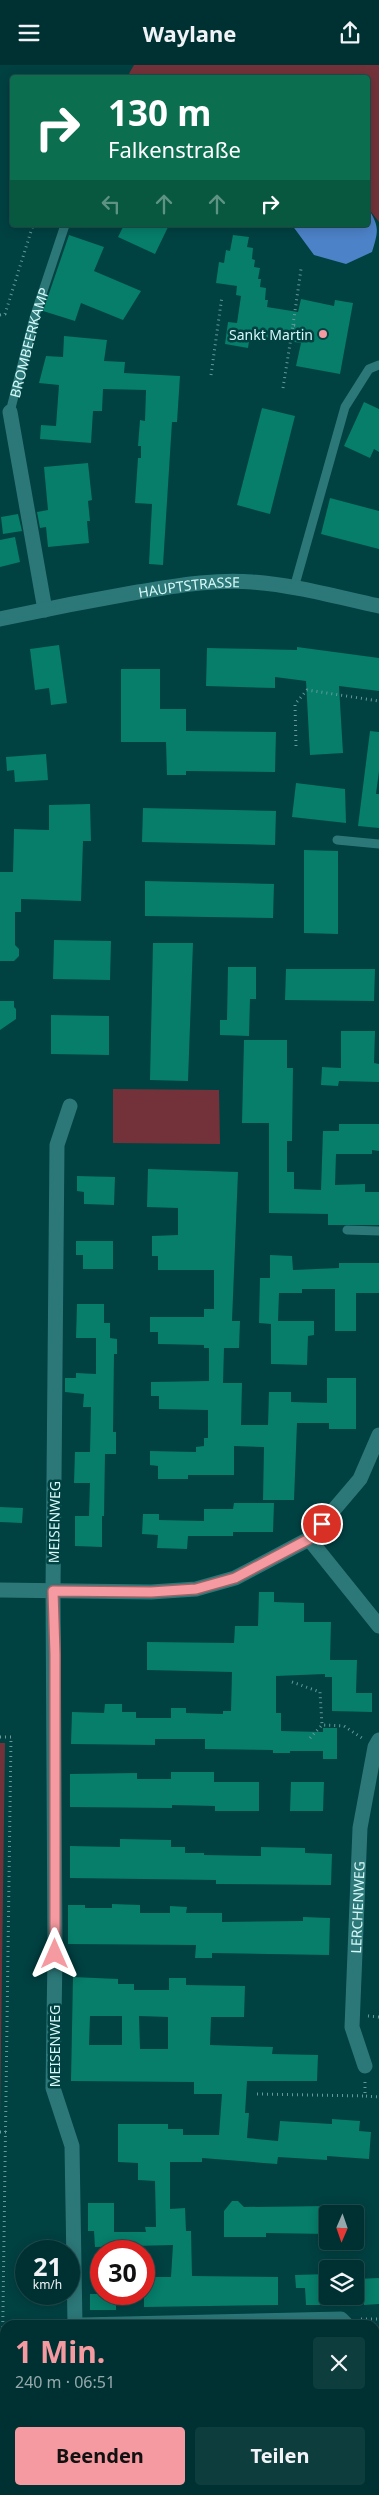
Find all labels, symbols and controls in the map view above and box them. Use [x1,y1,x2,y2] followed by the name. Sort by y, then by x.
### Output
[143,18,236,48] text: Waylane
[15,19,43,47] icon: menu
[336,19,364,47] icon: share
[108,89,211,136] text: 130 m
[25,95,90,160] icon: right
[108,134,241,164] text: Falkenstraße
[97,190,125,218] icon: left
[150,190,178,218] icon: ahead
[203,190,231,218] icon: ahead
[256,190,284,218] icon: right
[5,285,53,400] street label: BROMBEERKAMP
[229,325,313,344] place label: Sankt Martin
[317,328,329,340] marker: Sankt Martin
[137,572,240,601] street label: HAUPTSTRASSE
[44,1481,64,1563] street label: MEISENWEG
[301,1503,343,1545] pin
[308,1510,336,1538] icon: arrive
[345,1861,368,1954] street label: LERCHENWEG
[28,1927,80,1979] position arrow
[45,2005,64,2087] street label: MEISENWEG
[319,2205,364,2250] north arrow
[319,2205,364,2305] map controls
[90,2240,155,2305] speed limit sign: 30
[33,2249,62,2283] text: 21
[319,2260,364,2305] button: layers
[33,2276,62,2293] text: km/h
[15,2331,105,2372] text: 1 Min.
[313,2337,365,2389] button: close
[15,2371,115,2393] text: 240 m · 06:51
[15,2427,185,2485] button: Beenden
[195,2427,365,2485] button: Teilen

